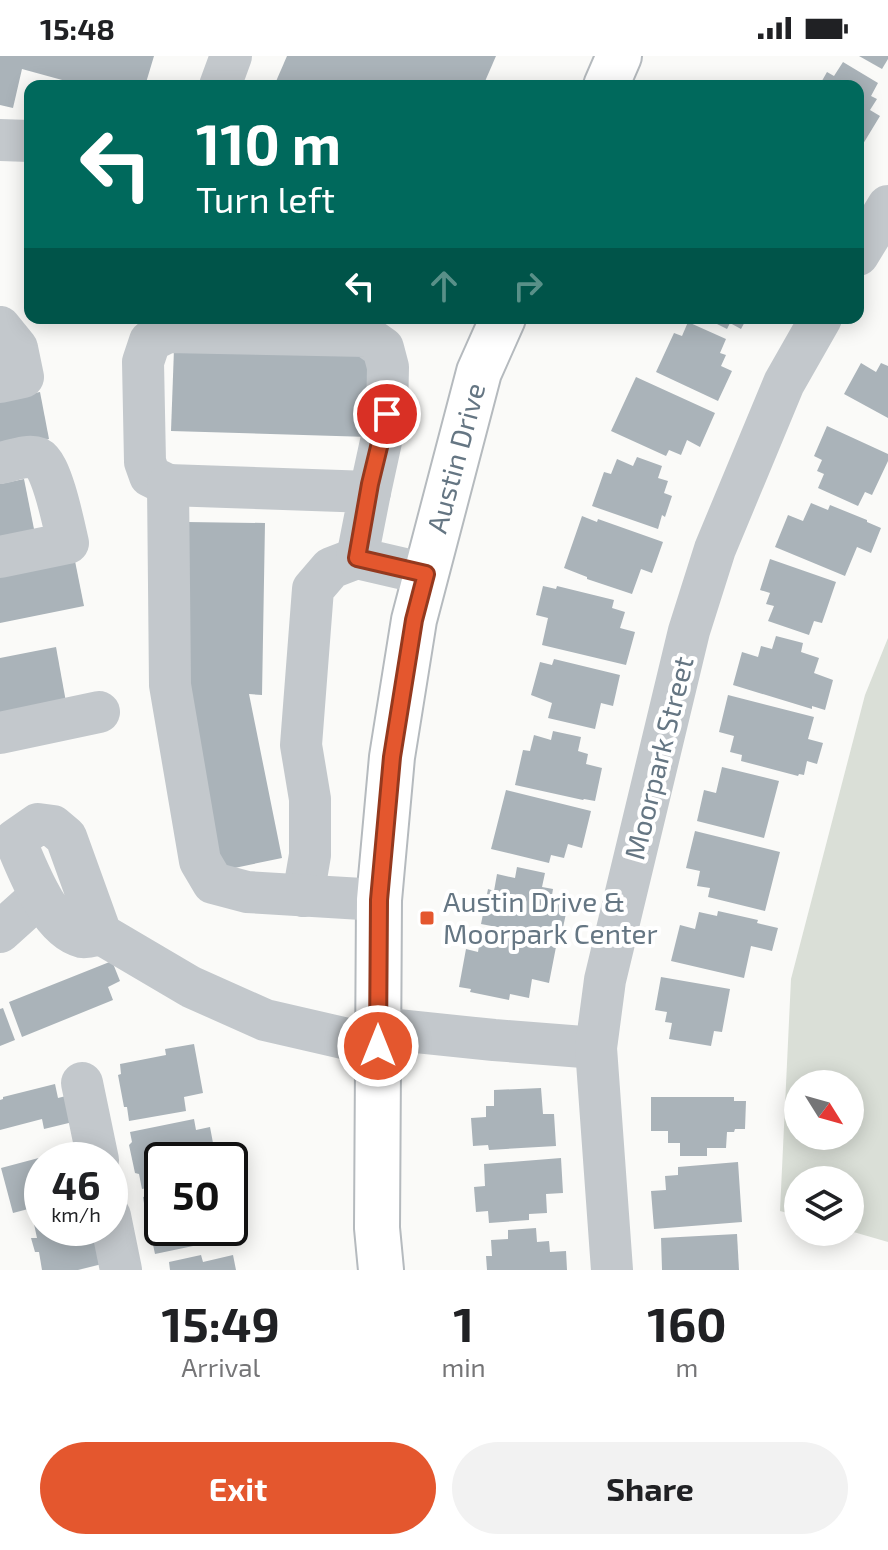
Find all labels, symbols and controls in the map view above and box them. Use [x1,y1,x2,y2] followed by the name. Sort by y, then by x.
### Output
[40,10,115,46] text: 15:48
[196,109,341,176] text: 110 m
[64,112,168,216] icon: left
[196,177,335,220] text: Turn left
[338,264,382,308] icon: left
[422,264,466,308] icon: ahead
[506,264,550,308] icon: right
[419,379,491,537] street label: Austin Drive
[353,380,421,448] pin
[365,392,409,436] icon: arrive
[616,653,700,863] street label: Moorpark Street
[443,884,658,950] place label: Austin Drive & Moorpark Center
[418,909,436,927] marker: Austin Drive & Moorpark Center
[336,1004,420,1088] position arrow
[784,1070,864,1150] north arrow
[784,1070,864,1246] map controls
[144,1142,248,1246] speed limit sign: 50
[51,1160,101,1208] text: 46
[784,1166,864,1246] button: layers
[51,1202,101,1226] text: km/h
[161,1294,280,1352] text: 15:49
[453,1294,474,1352] text: 1
[647,1294,727,1352] text: 160
[181,1351,260,1382] text: Arrival
[441,1351,486,1382] text: min
[675,1351,698,1382] text: m
[40,1442,436,1534] button: Exit
[452,1442,848,1534] button: Share

